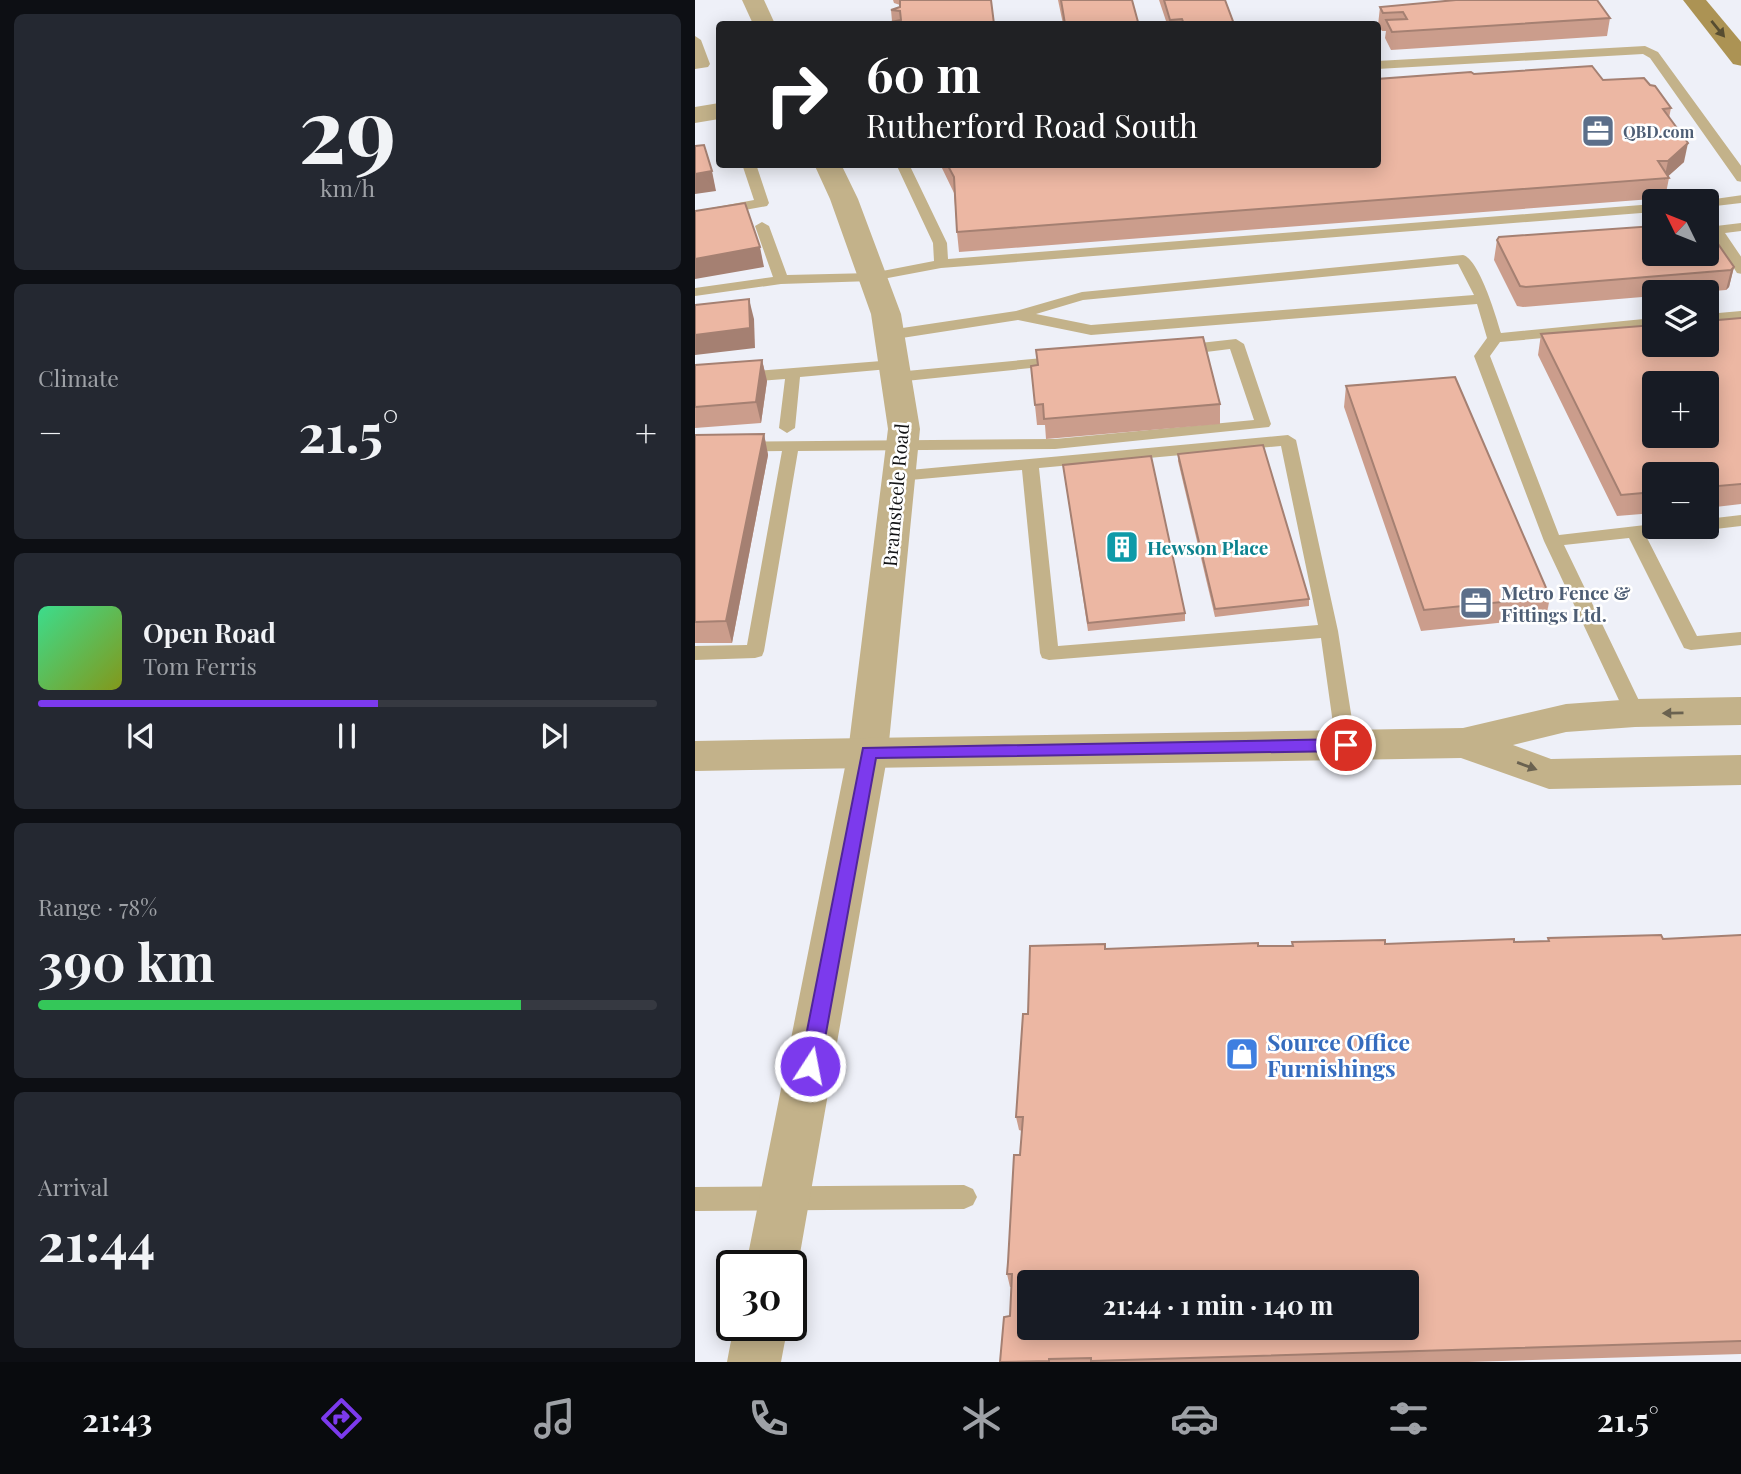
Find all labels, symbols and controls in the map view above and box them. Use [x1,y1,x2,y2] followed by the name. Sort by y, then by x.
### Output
[1710,20,1725,38] one-way arrow
[866,40,981,105] text: 60 m
[751,49,842,140] icon: right
[299,66,396,187] text: 29
[866,103,1198,146] text: Rutherford Road South
[1579,112,1617,150] office icon: QBD.com
[1623,121,1695,142] place label: QBD.com
[320,172,375,203] text: km/h
[1642,189,1719,266] north arrow
[1642,189,1719,539] map controls
[1642,280,1719,357] button: layers
[38,362,119,393] text: Climate
[1642,371,1719,448] button: +
[299,397,399,466] text: 21.5°
[38,406,63,457] text: −
[635,406,657,457] text: +
[876,422,914,568] street label: Bramsteele Road
[1642,462,1719,539] button: −
[1103,528,1141,566] building icon: Hewson Place
[1147,534,1268,560] place label: Hewson Place
[1501,579,1631,627] place label: Metro Fence & Fittings Ltd.
[1457,584,1495,622] office icon: Metro Fence & Fittings Ltd.
[143,615,276,650] text: Open Road
[143,650,257,681] text: Tom Ferris
[1662,707,1684,719] one-way arrow
[1316,715,1376,775] pin
[122,717,160,755] icon: previous
[328,717,366,755] icon: pause
[535,717,573,755] icon: next
[1327,726,1365,764] icon: arrive
[1516,761,1537,772] one-way arrow
[38,891,157,922] text: Range · 78%
[38,926,215,995] text: 390 km
[1267,1026,1410,1083] place label: Source Office Furnishings
[773,1029,847,1103] position arrow
[1223,1035,1261,1073] shop icon: Source Office Furnishings
[38,1171,109,1202] text: Arrival
[38,1206,155,1275] text: 21:44
[716,1250,807,1341] speed limit sign: 30
[1103,1287,1333,1322] text: 21:44 · 1 min · 140 m
[317,1394,366,1443] icon: directions
[530,1394,579,1443] icon: music
[744,1394,793,1443] icon: phone
[957,1394,1006,1443] icon: climate
[1170,1394,1219,1443] icon: car
[1384,1394,1433,1443] icon: filters
[82,1397,152,1440] text: 21:43
[1597,1397,1659,1440] text: 21.5°

